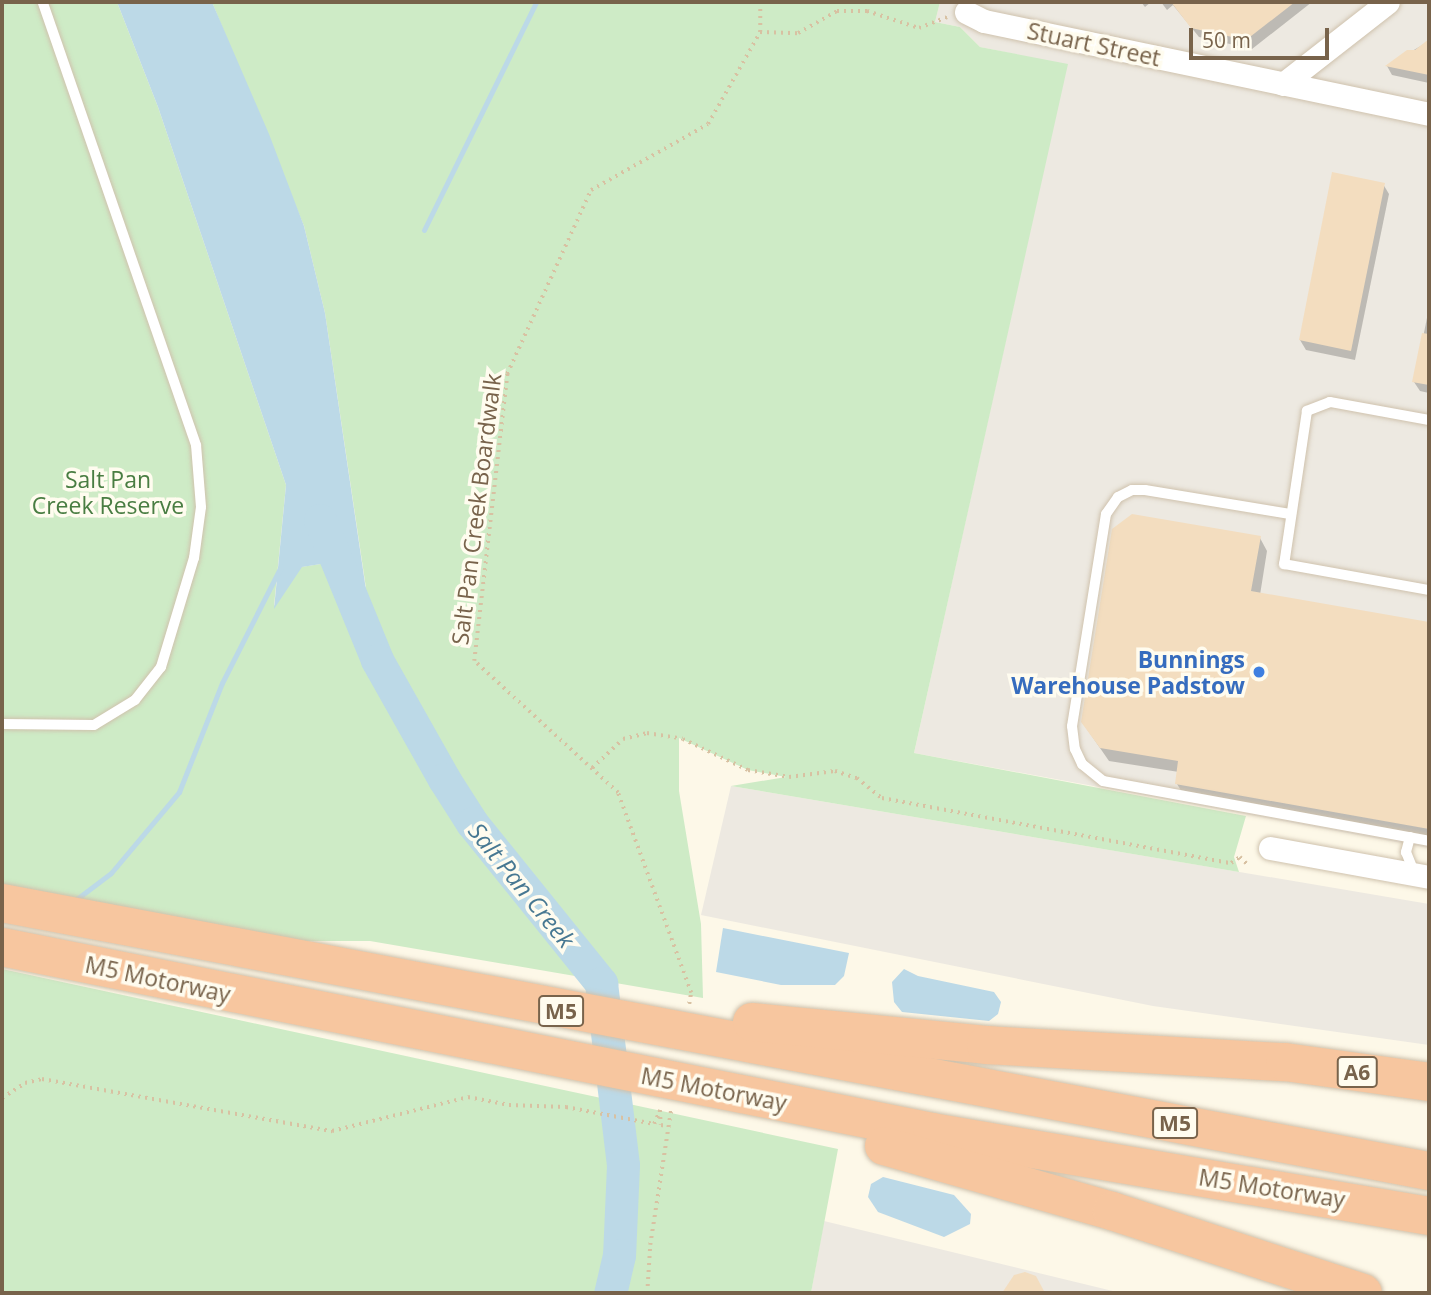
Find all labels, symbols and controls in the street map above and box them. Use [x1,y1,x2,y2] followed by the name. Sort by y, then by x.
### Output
[1193,14,1333,58] scale bar
[1025,16,1163,72] street label: Stuart Street
[1202,26,1251,54] text: 50 m
[446,372,506,646] street label: Salt Pan Creek Boardwalk
[32,465,184,519] park label: Salt Pan Creek Reserve
[1011,645,1245,699] place label: Bunnings Warehouse Padstow
[1251,664,1267,680] marker: Bunnings Warehouse Padstow
[463,817,581,953] water label: Salt Pan Creek
[83,950,233,1008] street label: M5 Motorway
[536,993,586,1028] road number: M5
[1336,1054,1378,1090] road number: A6
[639,1061,789,1117] street label: M5 Motorway
[1150,1106,1200,1140] road number: M5
[1197,1163,1347,1213] street label: M5 Motorway

